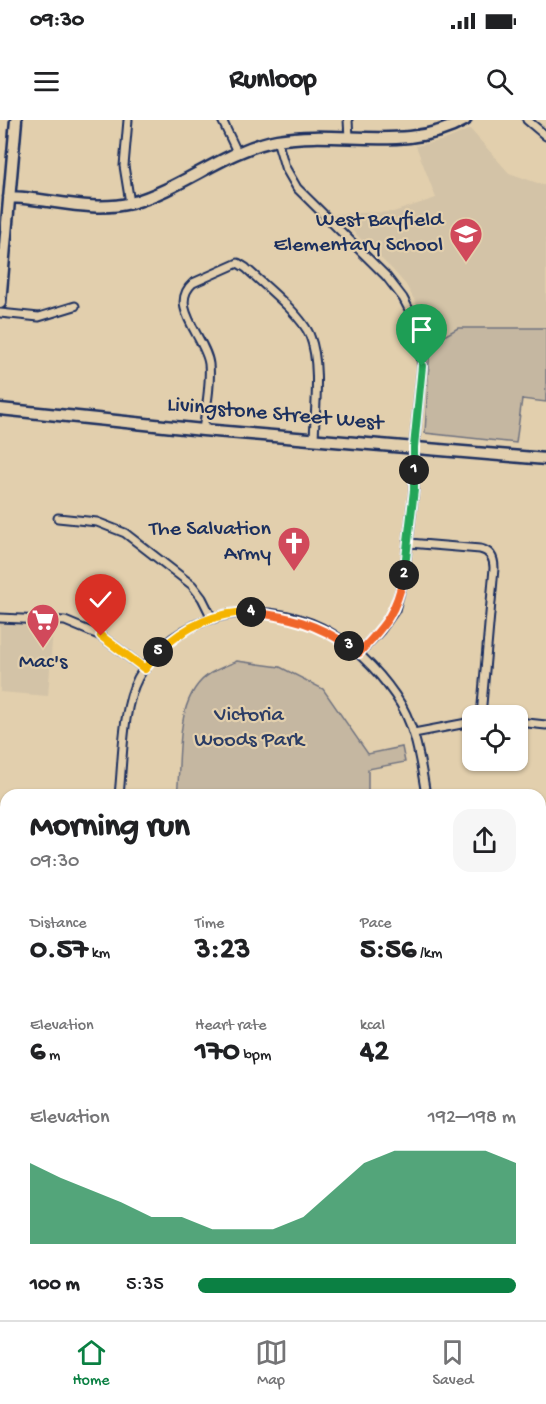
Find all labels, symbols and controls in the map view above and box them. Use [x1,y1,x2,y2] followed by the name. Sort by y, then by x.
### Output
[30,8,84,34] text: 09:30
[30,65,63,98] icon: menu
[230,65,316,97] text: Runloop
[483,65,516,98] icon: search
[273,208,445,259] place label: West Bayfield Elementary School
[448,216,484,263] school or university icon: West Bayfield Elementary School
[396,304,447,366] pin
[405,313,438,346] icon: arrive
[166,393,386,438] street label: Livingstone Street West
[399,455,429,485] pin: 1
[411,460,417,479] text: 1
[147,517,272,568] place label: The Salvation Army
[276,525,312,572] church icon: The Salvation Army
[389,560,419,590] pin: 2
[400,565,408,584] text: 2
[75,574,126,636] pin
[84,583,117,616] icon: check
[236,597,266,627] pin: 4
[25,602,61,649] supermarket icon: Mac's
[247,602,255,621] text: 4
[334,631,364,661] pin: 3
[345,636,353,655] text: 3
[143,637,173,667] pin: 5
[154,642,162,661] text: 5
[19,650,68,676] place label: Mac's
[194,703,306,754] park label: Victoria Woods Park
[462,705,528,771] map controls
[462,705,528,771] button: locate
[30,809,190,847] text: Morning run
[453,809,516,872] button: share
[30,851,79,874] text: 09:30
[30,915,87,934] text: Distance
[195,915,224,934] text: Time
[360,915,391,934] text: Pace
[30,934,88,969] text: 0.57
[195,934,250,969] text: 3:23
[360,934,416,969] text: 5:56
[88,945,110,964] text: km
[416,945,442,964] text: /km
[30,1017,94,1036] text: Elevation
[195,1017,267,1036] text: Heart rate
[360,1017,385,1036] text: kcal
[30,1036,45,1071] text: 6
[195,1036,240,1071] text: 170
[360,1036,389,1071] text: 42
[45,1047,60,1066] text: m
[240,1047,271,1066] text: bpm
[30,1107,110,1130] text: Elevation
[428,1107,516,1130] text: 192–198 m
[30,1274,80,1297] text: 100 m
[126,1274,164,1297] text: 5:35
[72,1336,110,1391] tab: Home
[255,1336,288,1391] tab: Map
[432,1336,473,1391] tab: Saved

